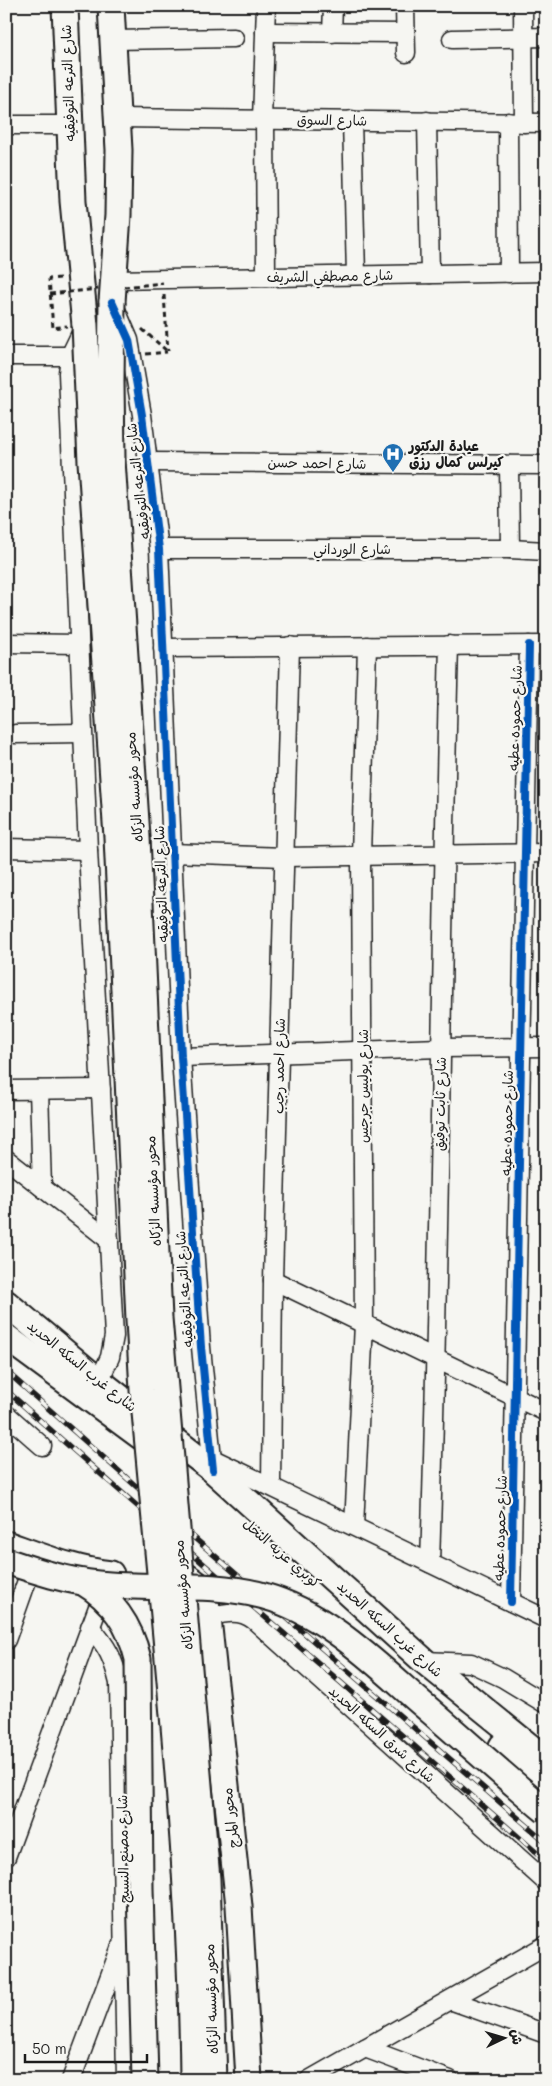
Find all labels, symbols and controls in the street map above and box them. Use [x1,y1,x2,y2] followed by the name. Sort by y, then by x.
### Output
[56,24,80,142] street label: شارع الترعه التوفيقيه
[297,109,367,131] street label: شارع السوق
[267,265,393,290] street label: شارع مصطفي الشريف
[121,422,155,540] street label: شارع الترعه التوفيقيه
[407,436,505,471] place label: عيادة الدكتور كيرلس كمال رزق
[381,442,405,473] hospital icon: عيادة الدكتور كيرلس كمال رزق
[267,452,367,474] street label: شارع احمد حسن
[313,539,391,562] street label: شارع الورداني
[503,665,527,771] street label: شارع حموده عطيه
[120,731,147,843] street label: محور مؤسسه الزكاه
[149,825,173,943] street label: شارع الترعه التوفيقيه
[268,1018,290,1114] street label: شارع احمد رجب
[353,1029,373,1143] street label: شارع بوليس جرجس
[429,1057,451,1151] street label: شارع ثابت توفيق
[496,1070,518,1176] street label: شارع حموده عطيه
[140,1135,165,1247] street label: محور مؤسسه الزكاه
[170,1230,198,1348] street label: شارع الترعه التوفيقيه
[23,1316,141,1416] street label: شارع غرب السكه الحديد
[488,1475,512,1581] street label: شارع حموده عطيه
[238,1513,325,1593] street label: كوبري عزبه النخل
[168,1539,197,1651] street label: محور مؤسسه الزكاه
[333,1576,447,1682] street label: شارع غرب السكه الحديد
[324,1681,440,1787] street label: شارع شرق السكه الحديد
[217,1787,243,1849] street label: محور المرج
[112,1795,135,1903] street label: شارع مصنع النسيج
[199,1943,222,2055] street label: محور مؤسسه الزكاه
[480,2014,530,2064] north arrow
[507,2028,528,2045] text: ش
[25,2031,148,2063] scale bar
[32,2038,67,2058] text: 50 m

